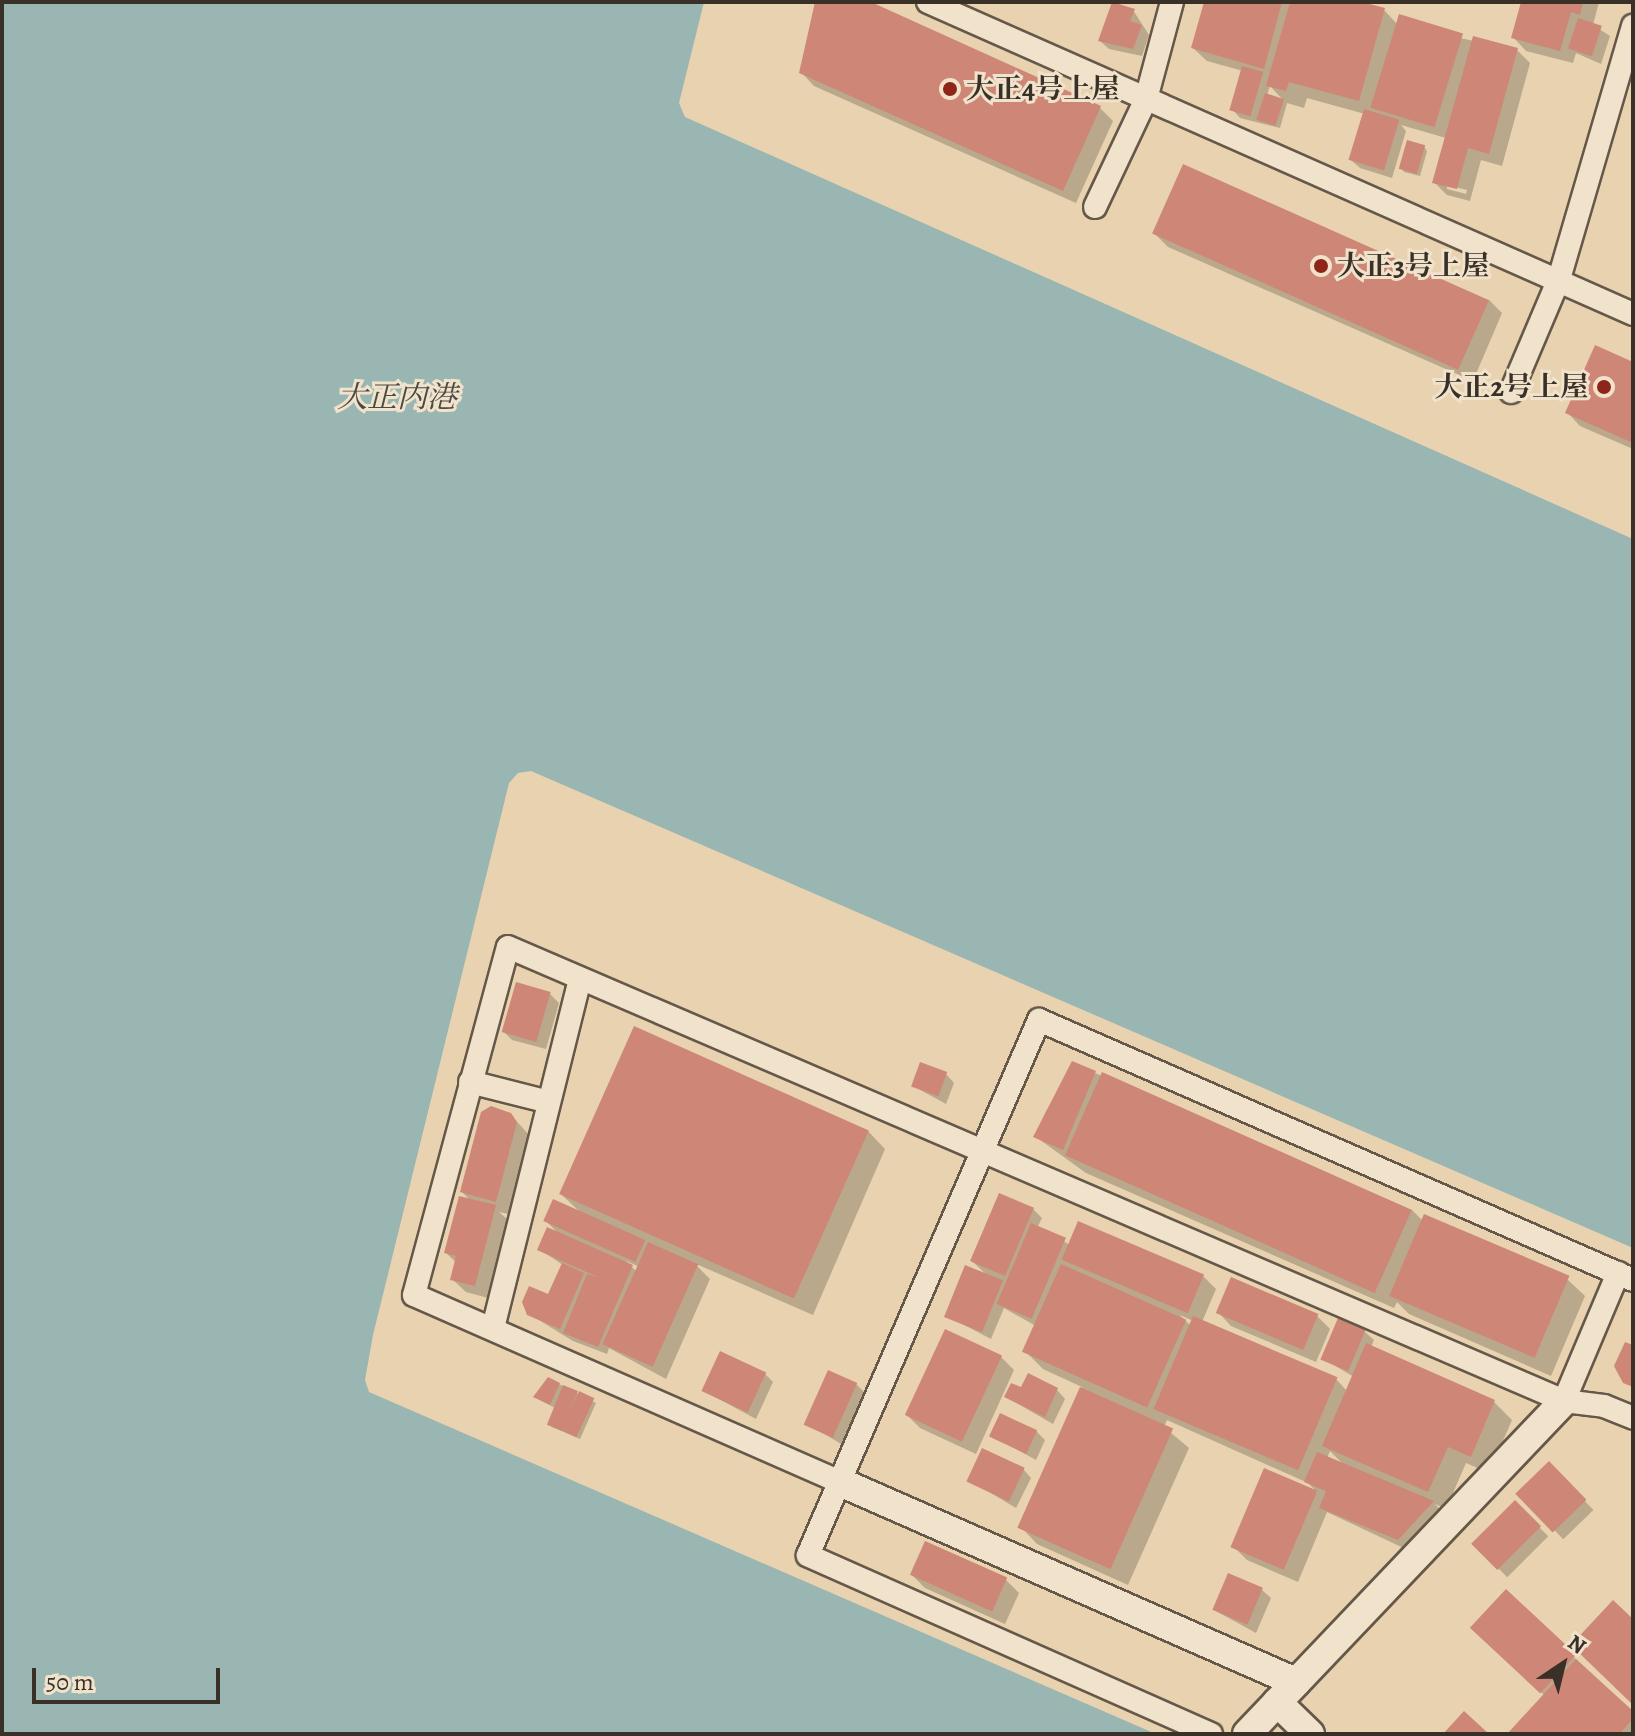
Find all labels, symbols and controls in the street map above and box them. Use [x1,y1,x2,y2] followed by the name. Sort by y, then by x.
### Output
[966,72,1119,106] place label: 大正4号上屋
[941,80,959,98] marker: 大正4号上屋
[1337,249,1489,283] place label: 大正3号上屋
[1312,257,1330,275] marker: 大正3号上屋
[1434,370,1588,404] place label: 大正2号上屋
[1595,378,1613,396] marker: 大正2号上屋
[337,379,457,415] water label: 大正内港
[1523,1624,1603,1704] north arrow
[1562,1627,1592,1661] text: N
[36,1652,224,1702] scale bar
[46,1666,94,1698] text: 50 m

